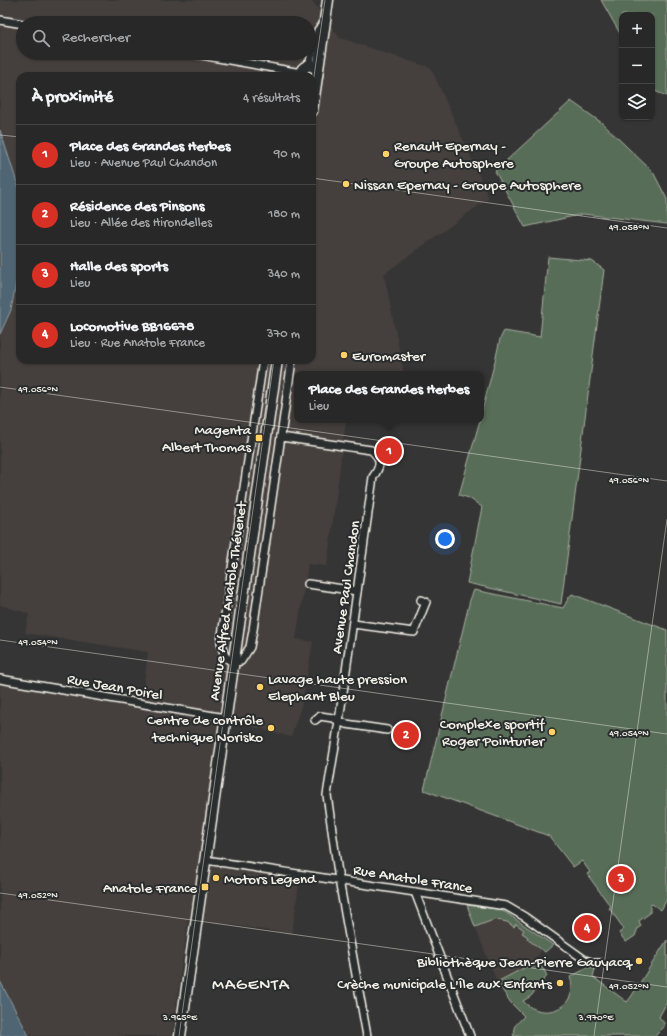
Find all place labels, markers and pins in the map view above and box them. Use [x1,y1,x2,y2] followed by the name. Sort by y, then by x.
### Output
[394,138,514,173] place label: Renault Epernay - Groupe Autosphere
[381,149,391,159] marker: Renault Epernay - Groupe Autosphere
[354,177,582,195] place label: Nissan Epernay - Groupe Autosphere
[341,179,351,189] marker: Nissan Epernay - Groupe Autosphere
[352,348,427,366] place label: Euromaster
[339,350,349,360] marker: Euromaster
[162,422,252,457] place label: Magenta Albert Thomas
[254,433,264,443] marker: Magenta Albert Thomas
[376,436,402,466] pin: 1
[268,671,407,706] place label: Lavage haute pression Elephant Bleu
[255,682,265,692] marker: Lavage haute pression Elephant Bleu
[147,712,263,747] place label: Centre de contrôle technique Norisko
[440,716,546,751] place label: Complexe sportif Roger Pointurier
[393,720,419,750] pin: 2
[266,723,276,733] marker: Centre de contrôle technique Norisko
[547,727,557,737] marker: Complexe sportif Roger Pointurier
[608,864,634,894] pin: 3
[224,871,317,889] place label: Motors Legend
[211,873,221,883] marker: Motors Legend
[103,880,197,898] place label: Anatole France
[200,882,210,892] marker: Anatole France
[574,913,600,943] pin: 4
[416,954,633,972] place label: Bibliothèque Jean-Pierre Gauyacq
[634,956,644,966] marker: Bibliothèque Jean-Pierre Gauyacq
[337,976,552,994] place label: Crèche municipale L'Île aux Enfants
[555,978,565,988] marker: Crèche municipale L'Île aux Enfants

